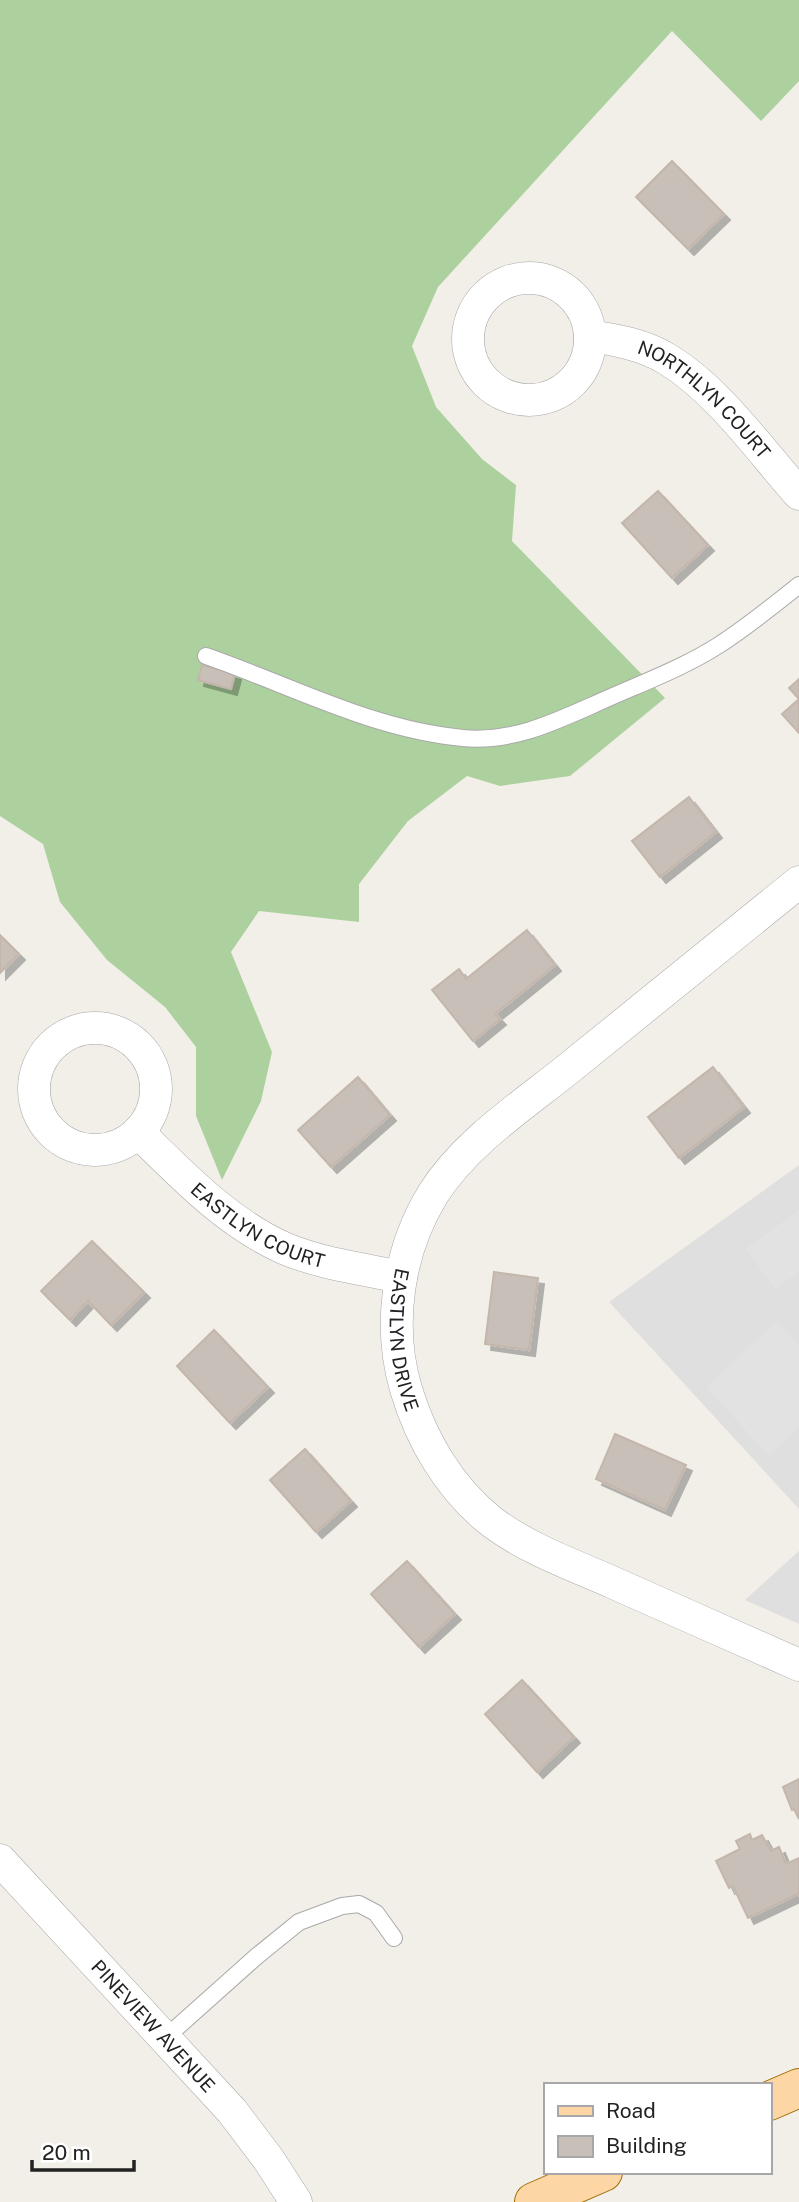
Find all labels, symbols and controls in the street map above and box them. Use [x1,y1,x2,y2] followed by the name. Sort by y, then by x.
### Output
[635,336,775,463] street label: NORTHLYN COURT
[187,1178,327,1272] street label: EASTLYN COURT
[386,1266,423,1414] street label: EASTLYN DRIVE
[87,1955,220,2097] street label: PINEVIEW AVENUE
[544,2083,771,2174] legend
[606,2098,656,2123] text: Road
[32,2128,133,2172] scale bar
[606,2133,687,2158] text: Building
[42,2140,91,2165] text: 20 m

